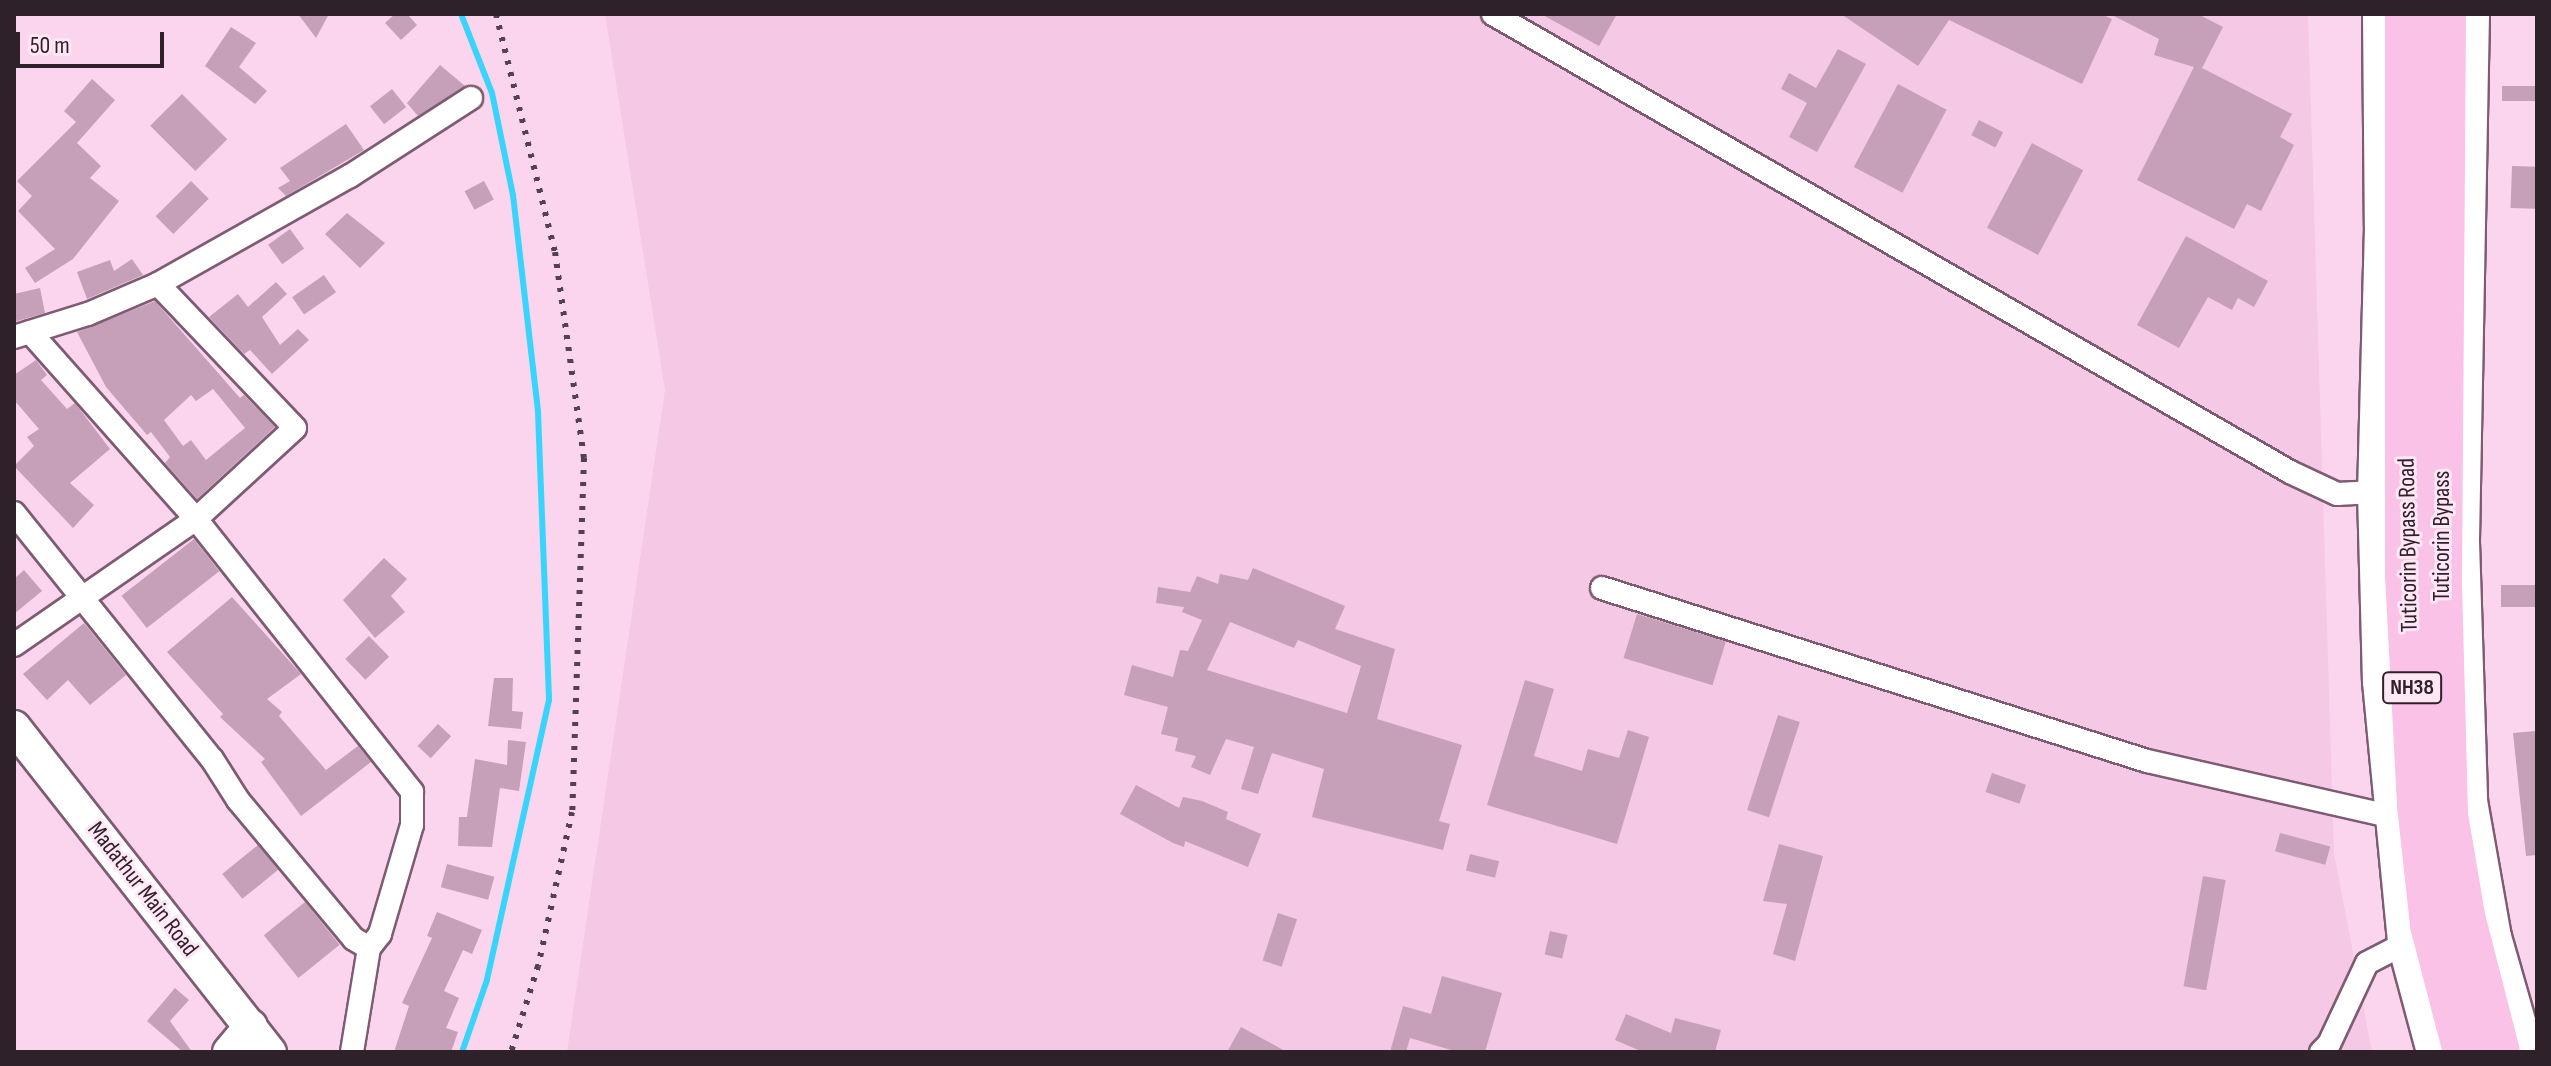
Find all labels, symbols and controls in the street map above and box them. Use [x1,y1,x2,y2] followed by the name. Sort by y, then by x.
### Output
[20,16,168,66] scale bar
[30,31,70,60] text: 50 m
[2392,458,2424,632] street label: Tuticorin Bypass Road
[2428,471,2456,601] street label: Tuticorin Bypass
[2382,670,2442,706] road number: NH38
[81,816,205,962] street label: Madathur Main Road

